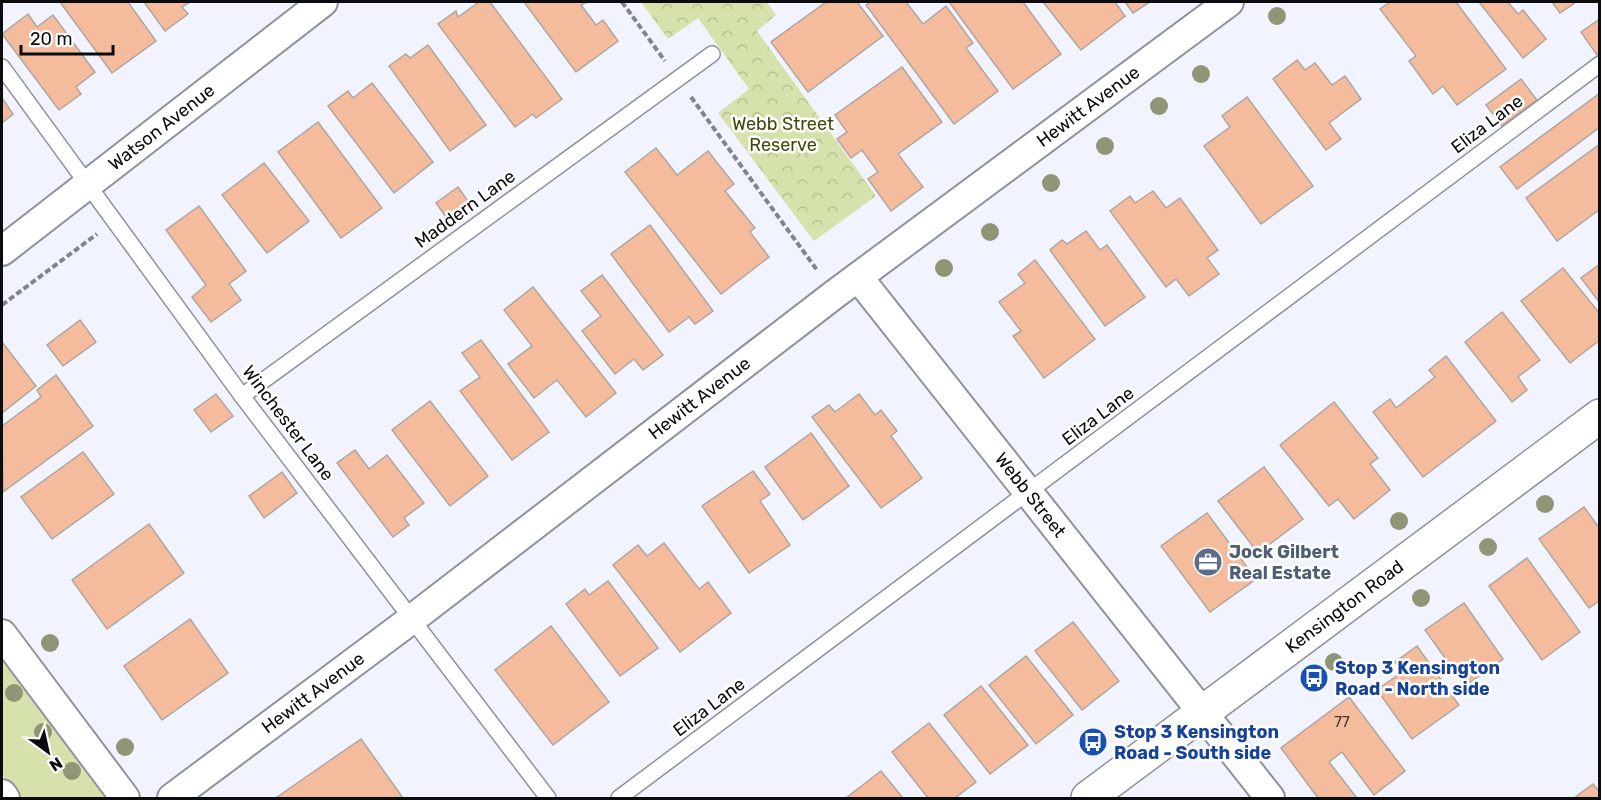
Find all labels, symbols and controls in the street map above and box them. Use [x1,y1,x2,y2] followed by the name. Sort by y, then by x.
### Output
[21,18,112,56] scale bar
[30,28,72,50] text: 20 m
[1032,61,1144,152] street label: Hewitt Avenue
[104,79,219,175] street label: Watson Avenue
[1447,90,1527,158] street label: Eliza Lane
[732,113,834,156] park label: Webb Street Reserve
[410,165,520,253] street label: Maddern Lane
[644,352,755,444] street label: Hewitt Avenue
[237,361,339,485] street label: Winchester Lane
[1058,382,1138,450] street label: Eliza Lane
[990,448,1071,542] street label: Webb Street
[1229,541,1339,584] place label: Jock Gilbert Real Estate
[1192,546,1224,578] office icon: Jock Gilbert Real Estate
[1281,555,1408,658] street label: Kensington Road
[257,647,369,738] street label: Hewitt Avenue
[1335,657,1500,700] place label: Stop 3 Kensington Road - North side
[1298,662,1330,694] bus stop icon: Stop 3 Kensington Road - North side
[669,673,749,741] street label: Eliza Lane
[1334,713,1350,731] house number: 77
[1114,721,1279,764] place label: Stop 3 Kensington Road - South side
[18,722,78,782] north arrow
[1077,726,1109,758] bus stop icon: Stop 3 Kensington Road - South side
[46,753,66,775] text: N

